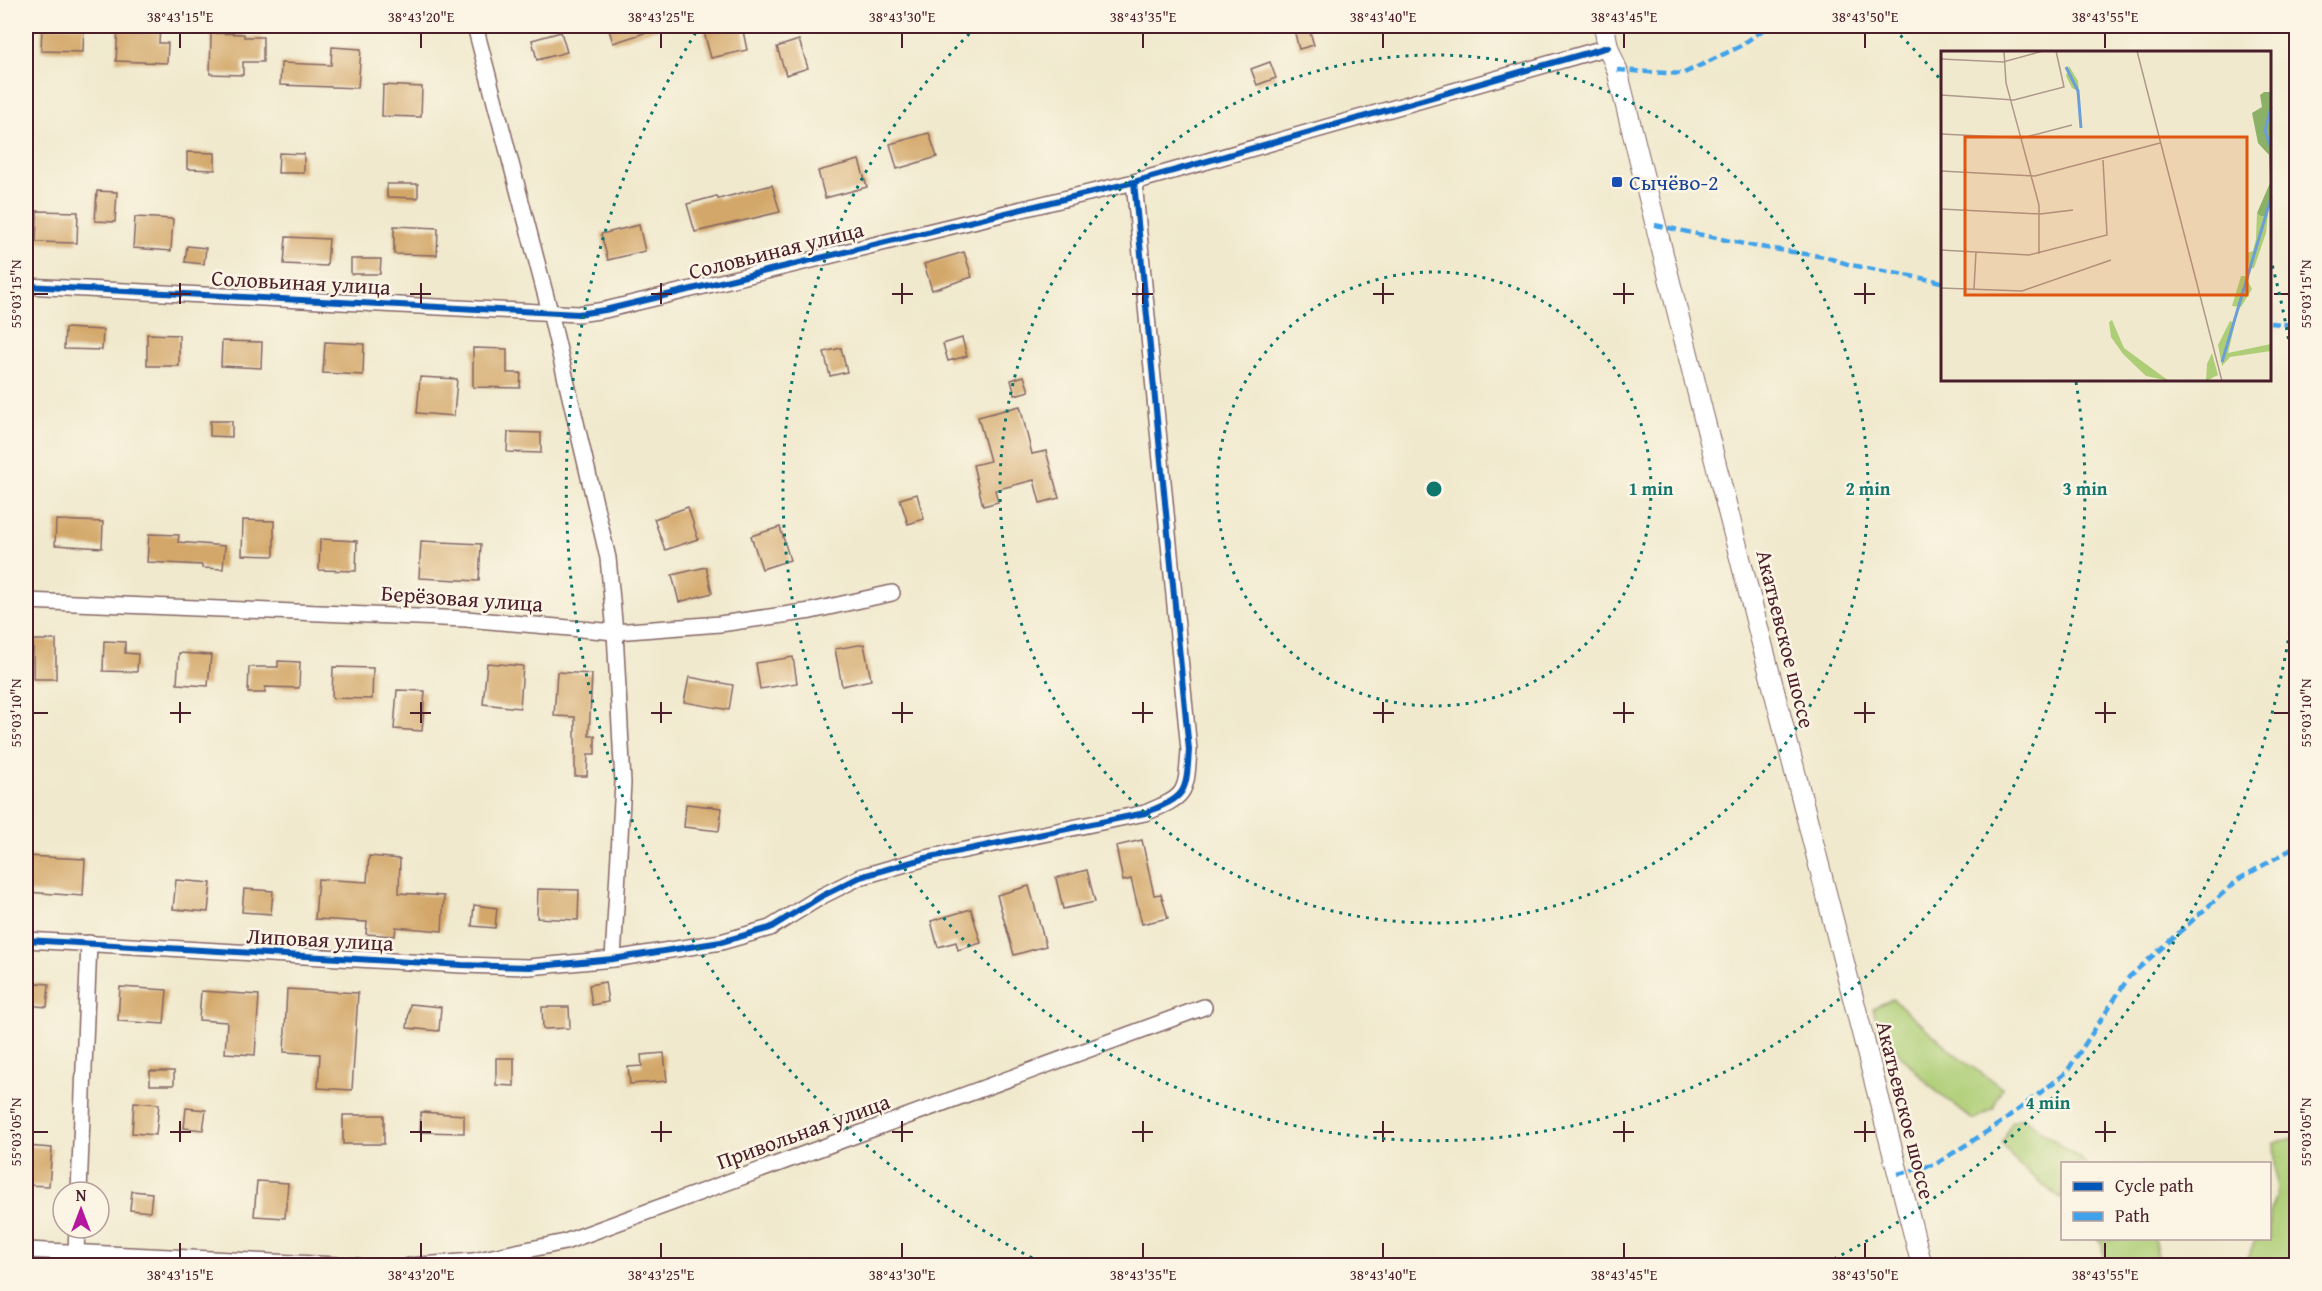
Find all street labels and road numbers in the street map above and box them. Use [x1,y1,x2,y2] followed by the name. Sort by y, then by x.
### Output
[685,213,867,287] street label: Соловьиная улица
[211,261,392,303] street label: Соловьиная улица
[1748,546,1824,732] street label: Акатьевское шоссе
[380,576,545,620] street label: Берёзовая улица
[246,919,395,959] street label: Липовая улица
[1868,1017,1944,1203] street label: Акатьевское шоссе
[712,1085,895,1177] street label: Привольная улица

